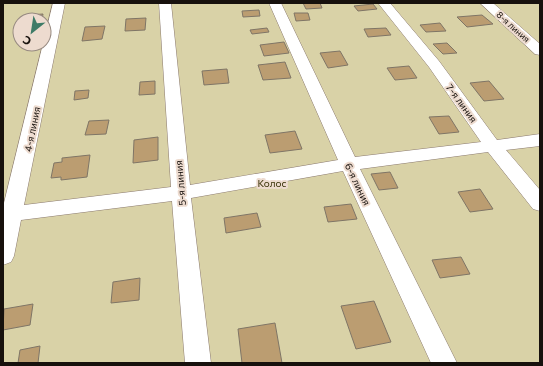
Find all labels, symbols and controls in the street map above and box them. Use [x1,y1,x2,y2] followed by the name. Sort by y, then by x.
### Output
[494,9,532,45] street label: 8-я линия
[12,12,52,52] north arrow
[20,33,33,49] text: С
[444,81,480,125] street label: 7-я линия
[21,105,43,153] street label: 4-я линия
[172,160,188,206] street label: 5-я линия
[343,161,373,207] street label: 6-я линия
[258,177,287,189] park label: Колос

